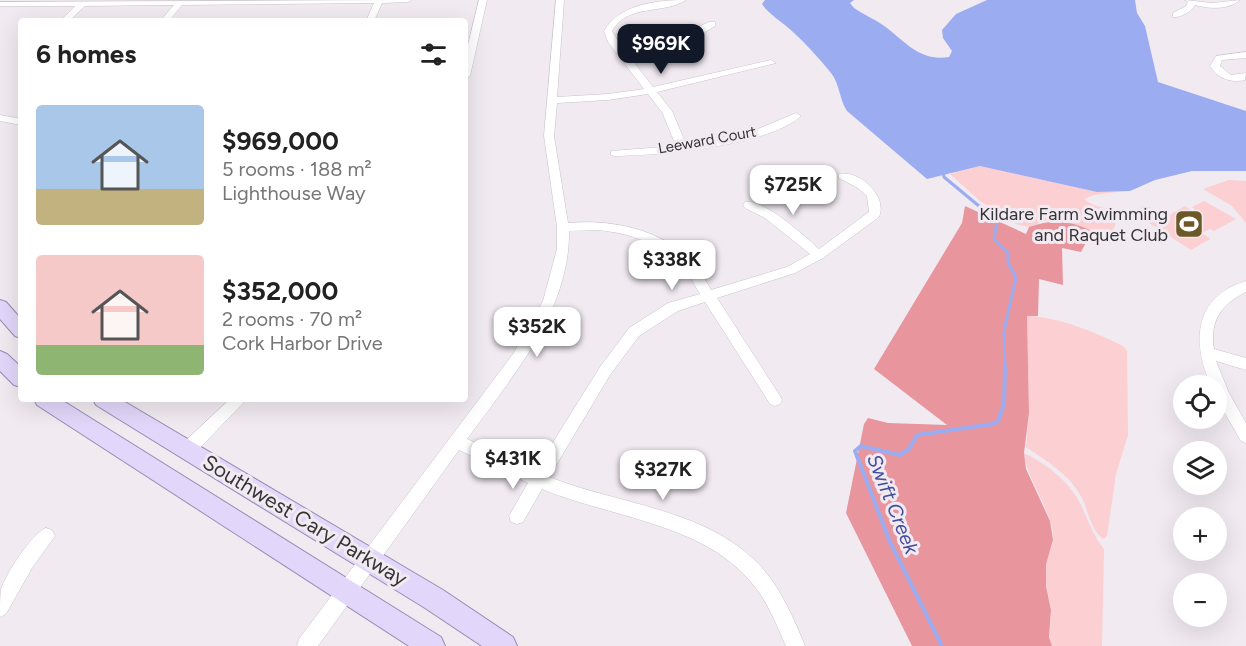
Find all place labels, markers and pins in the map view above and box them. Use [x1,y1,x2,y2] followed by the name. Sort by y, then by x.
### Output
[619,24,703,75] pin: $969K
[751,165,835,216] pin: $725K
[979,203,1168,246] place label: Kildare Farm Swimming and Raquet Club
[1173,208,1205,240] sports icon: Kildare Farm Swimming and Raquet Club
[630,240,714,291] pin: $338K
[495,307,579,358] pin: $352K
[471,439,555,490] pin: $431K
[621,450,705,501] pin: $327K

